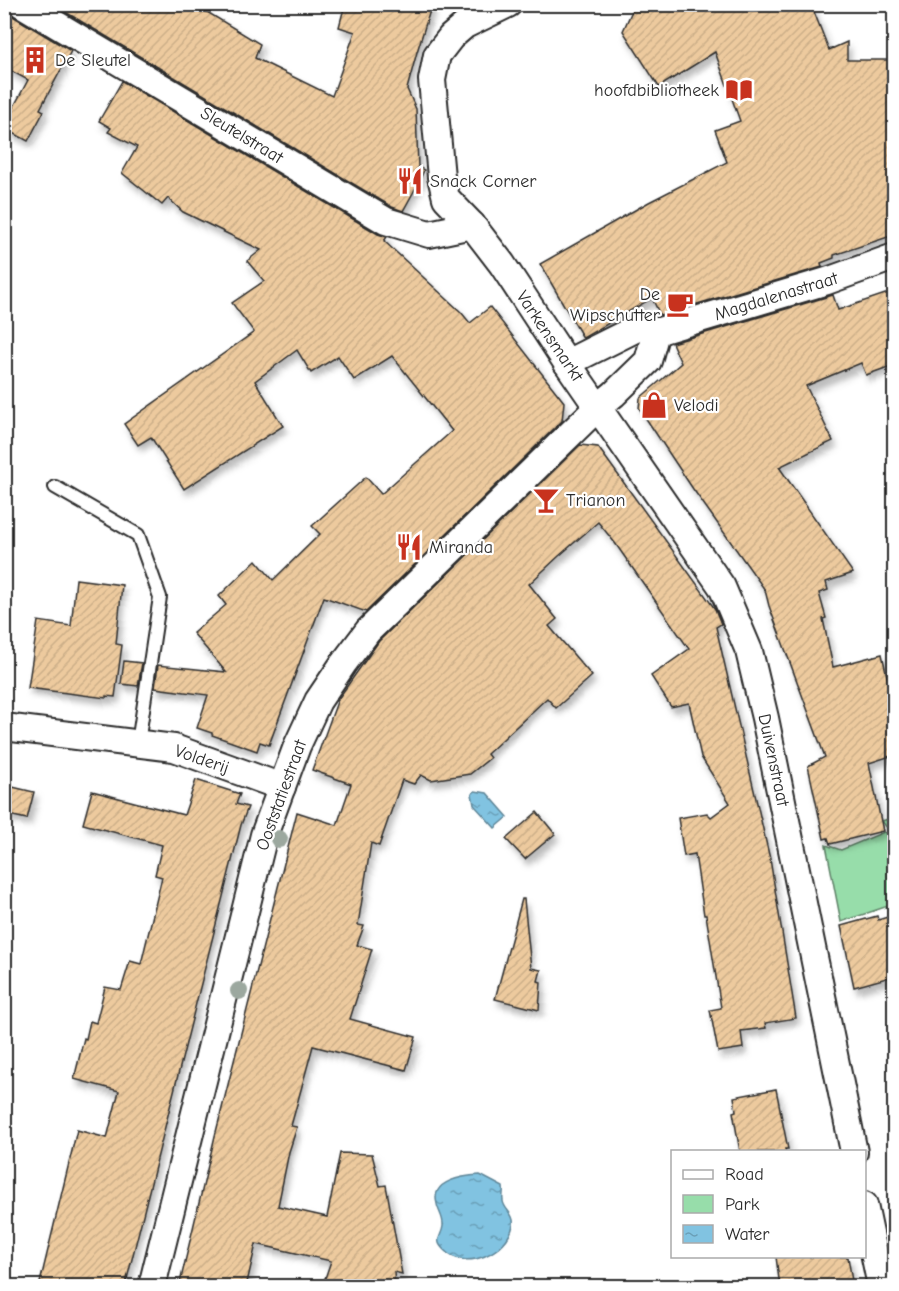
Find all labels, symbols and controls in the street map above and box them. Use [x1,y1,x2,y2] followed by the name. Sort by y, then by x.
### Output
[20,45,50,75] building icon: De Sleutel
[55,50,131,71] place label: De Sleutel
[724,75,754,105] library icon: hoofdbibliotheek
[594,80,719,101] place label: hoofdbibliotheek
[197,103,288,169] street label: Sleutelstraat
[395,166,425,196] restaurant icon: Snack Corner
[430,171,537,192] place label: Snack Corner
[712,267,841,325] street label: Magdalenastraat
[570,284,661,326] place label: De Wipschutter
[512,287,588,386] street label: Varkensmarkt
[665,289,695,319] cafe icon: De Wipschutter
[639,390,669,420] shop icon: Velodi
[674,395,719,416] place label: Velodi
[531,485,561,515] bar icon: Trianon
[566,490,625,511] place label: Trianon
[394,532,424,562] restaurant icon: Miranda
[429,537,493,558] place label: Miranda
[753,712,794,809] street label: Duivenstraat
[252,736,312,853] street label: Ooststatiestraat
[172,740,232,779] street label: Volderij
[671,1150,866,1258] legend
[725,1164,764,1185] text: Road
[725,1194,760,1215] text: Park
[725,1224,770,1245] text: Water

